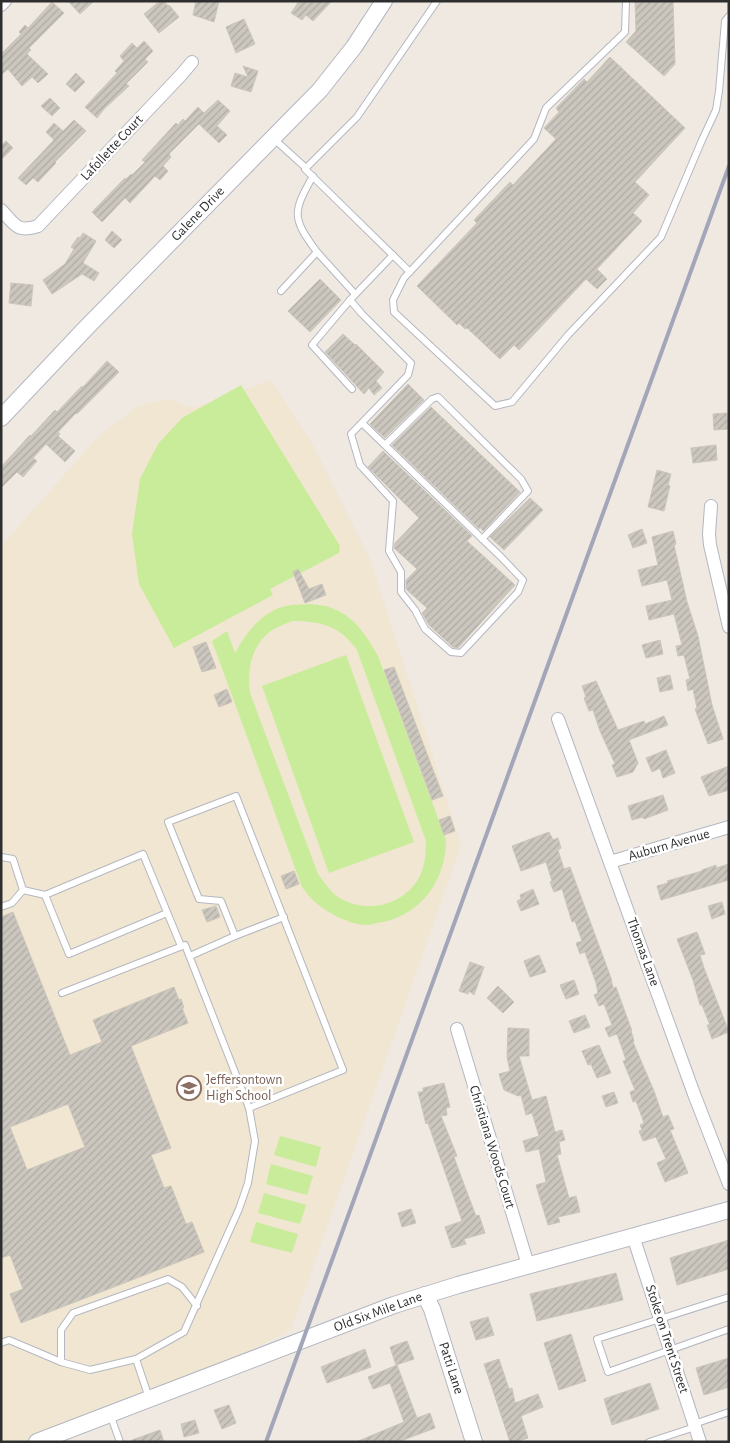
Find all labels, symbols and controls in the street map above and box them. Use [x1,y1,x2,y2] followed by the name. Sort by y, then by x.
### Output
[78,112,146,183] street label: Lafollette Court
[169,184,227,244] street label: Galene Drive
[627,827,711,863] street label: Auburn Avenue
[624,916,662,988] street label: Thomas Lane
[206,1073,282,1103] place label: Jeffersontown High School
[176,1075,202,1101] school or university icon: Jeffersontown High School
[467,1084,518,1211] street label: Christiana Woods Court
[643,1283,691,1395] street label: Stoke on Trent Street
[332,1290,424,1334] street label: Old Six Mile Lane
[436,1340,466,1396] street label: Patti Lane

